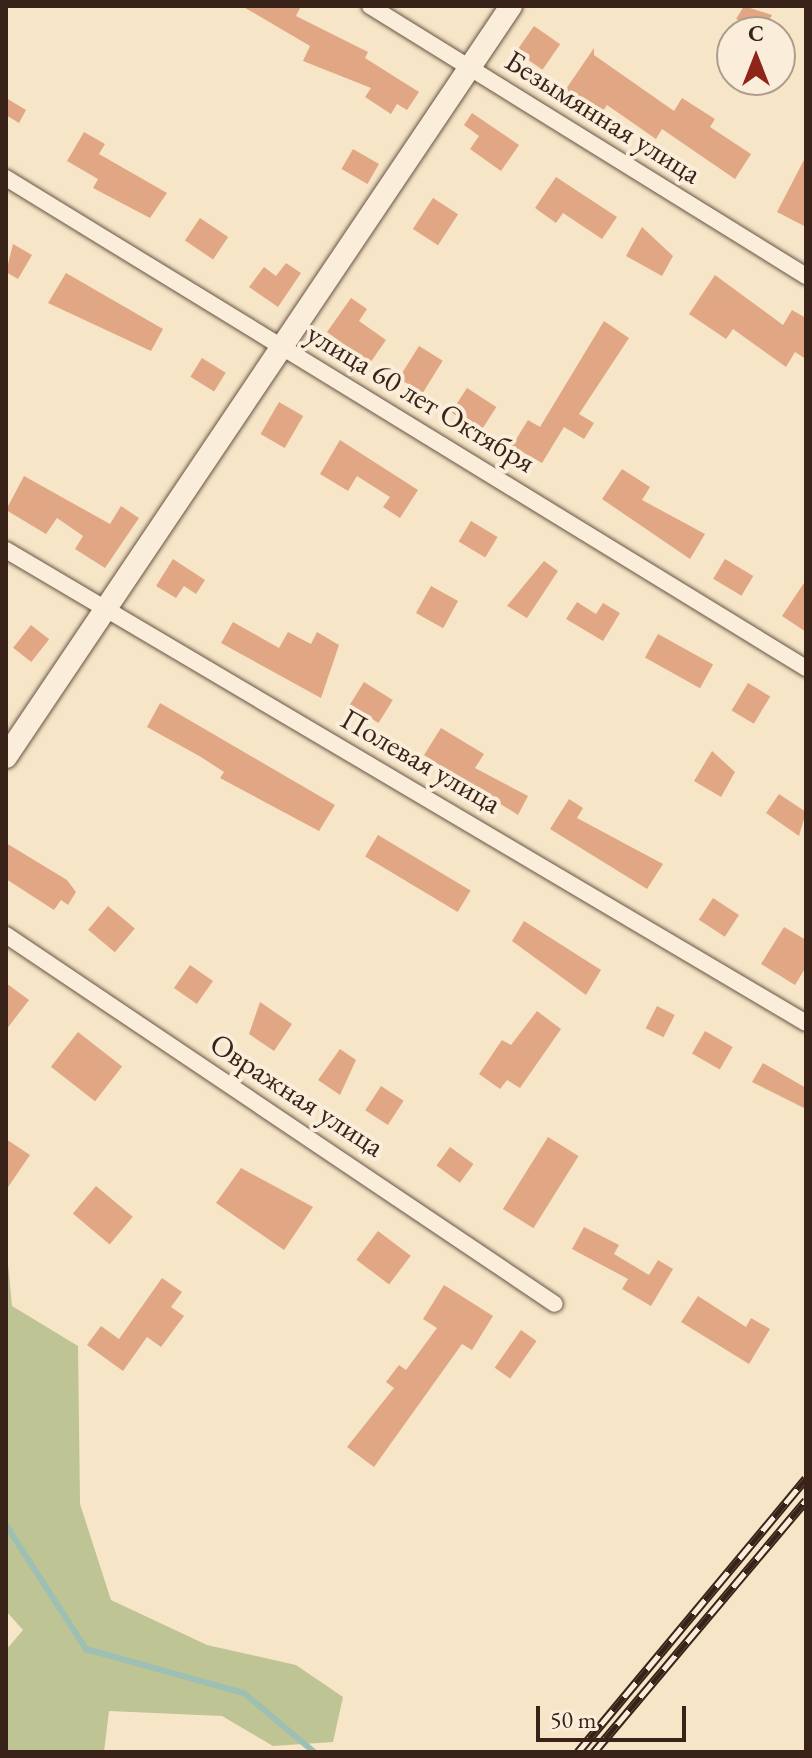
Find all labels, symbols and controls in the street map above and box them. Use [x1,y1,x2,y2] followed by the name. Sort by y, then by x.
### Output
[716,16,796,96] north arrow
[748,19,764,48] text: С
[499,42,707,192] street label: Безымянная улица
[300,316,542,480] street label: улица 60 лет Октября
[334,701,508,821] street label: Полевая улица
[203,1025,391,1165] street label: Овражная улица
[540,1690,690,1740] scale bar
[550,1704,597,1735] text: 50 m

